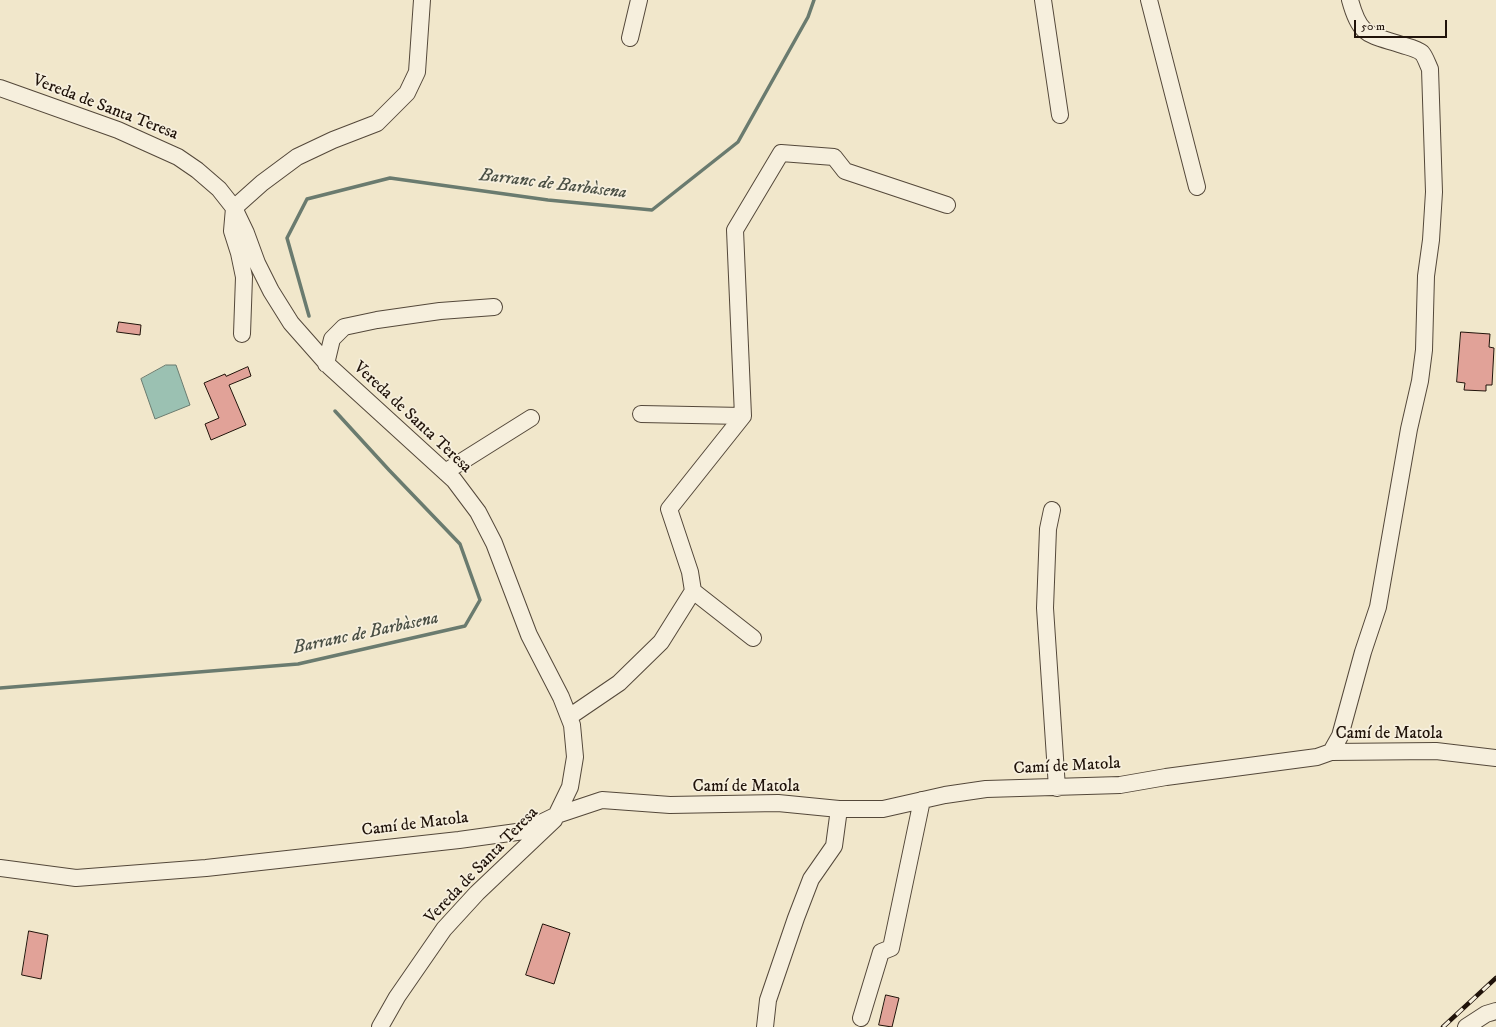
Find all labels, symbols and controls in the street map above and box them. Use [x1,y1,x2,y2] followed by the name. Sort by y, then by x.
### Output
[1356,12,1449,38] scale bar
[1361,19,1385,34] text: 50 m
[29,71,181,145] street label: Vereda de Santa Teresa
[478,165,628,205] water label: Barranc de Barbàsena
[349,358,475,478] street label: Vereda de Santa Teresa
[291,608,441,660] water label: Barranc de Barbàsena
[1335,724,1443,744] street label: Camí de Matola
[1013,754,1121,780] street label: Camí de Matola
[692,777,800,797] street label: Camí de Matola
[421,803,543,929] street label: Vereda de Santa Teresa
[361,808,469,842] street label: Camí de Matola

